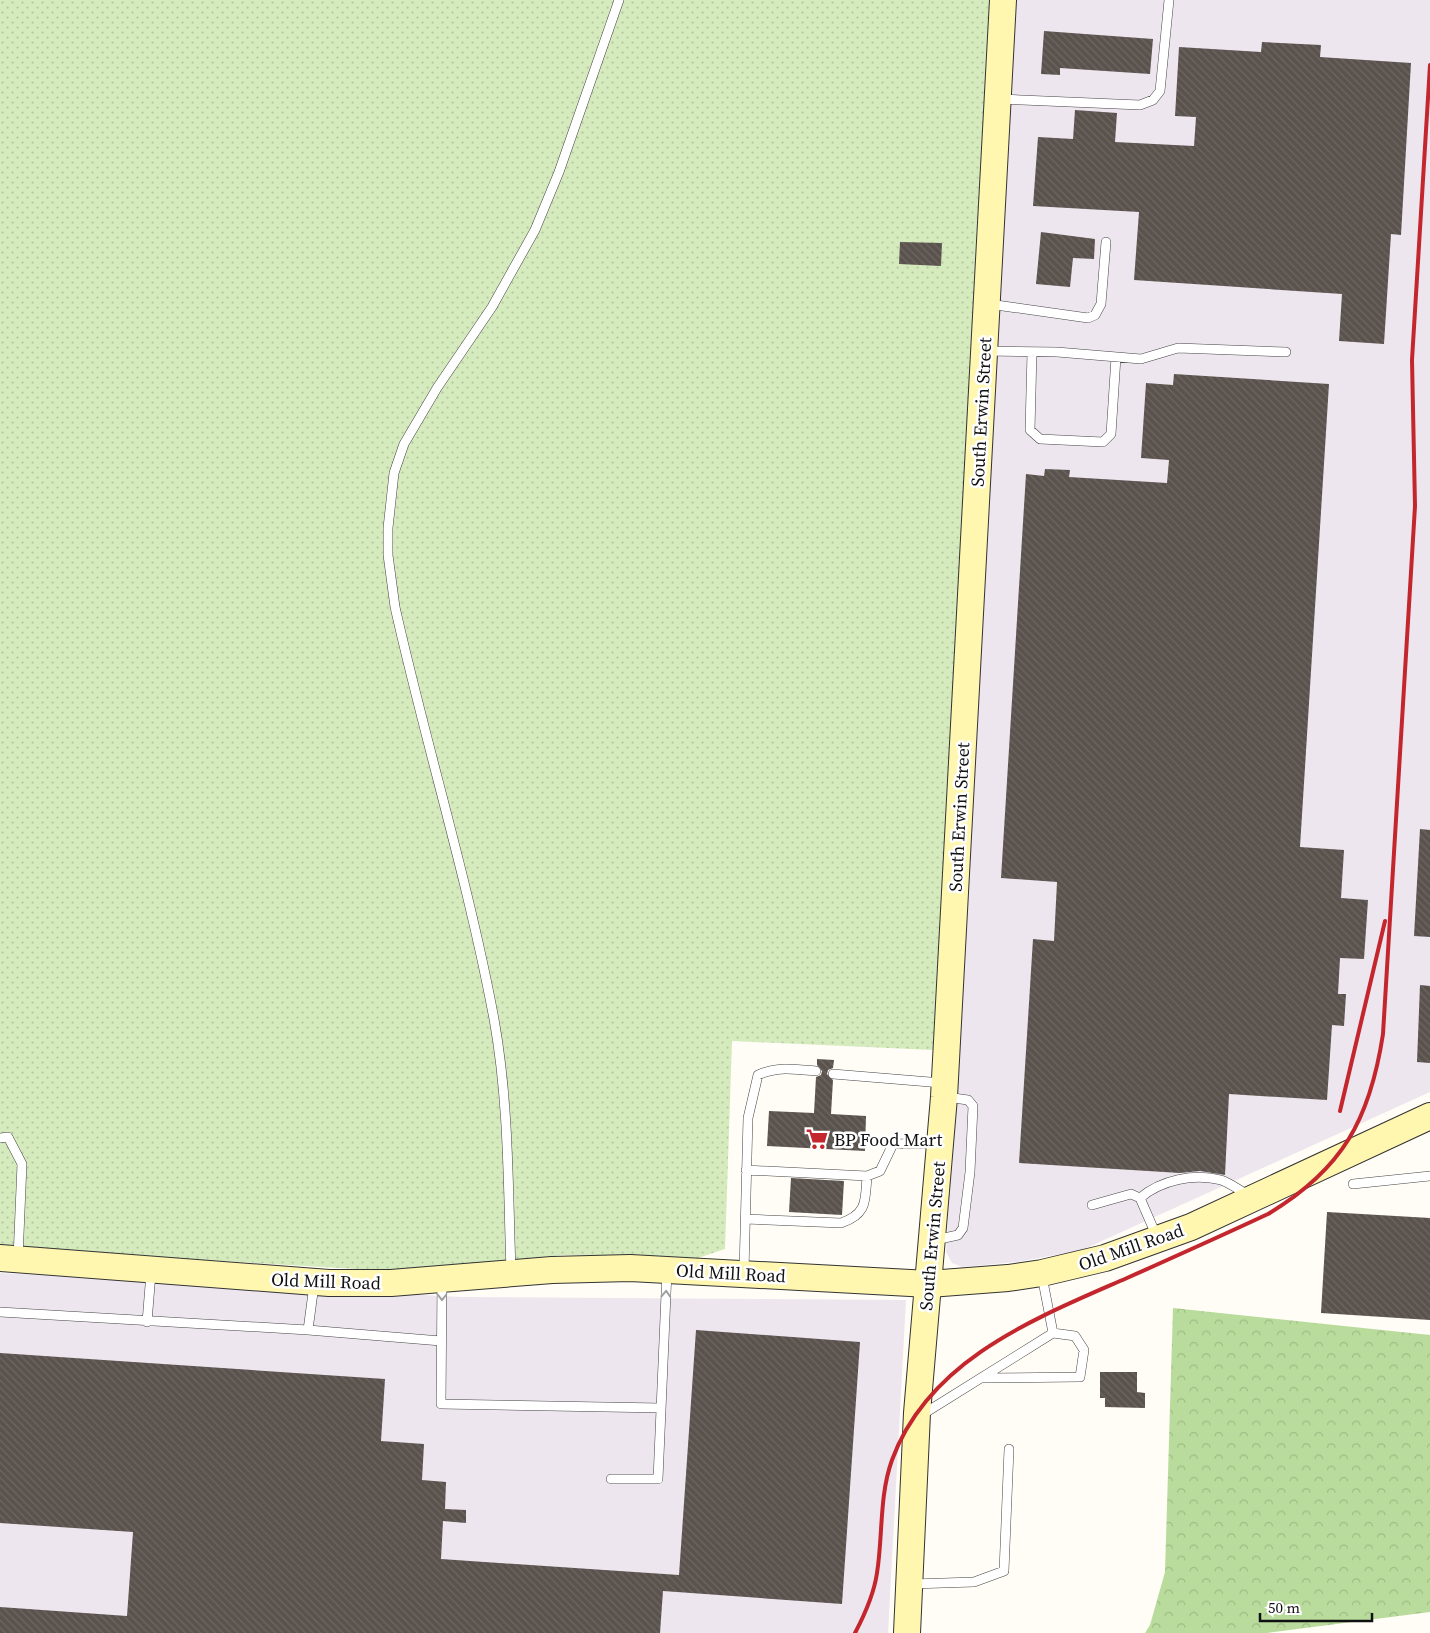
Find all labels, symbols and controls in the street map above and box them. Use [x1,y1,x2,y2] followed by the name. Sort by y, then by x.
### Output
[965,336,997,487] street label: South Erwin Street
[943,741,975,892] street label: South Erwin Street
[804,1126,830,1152] supermarket icon: BP Food Mart
[834,1127,942,1152] place label: BP Food Mart
[913,1160,951,1312] street label: South Erwin Street
[1075,1217,1187,1277] street label: Old Mill Road
[676,1258,786,1288] street label: Old Mill Road
[271,1267,381,1295] street label: Old Mill Road
[660,1289,671,1297] one-way arrow
[437,1294,447,1301] one-way arrow
[1260,1590,1372,1622] scale bar
[1268,1597,1300,1618] text: 50 m

